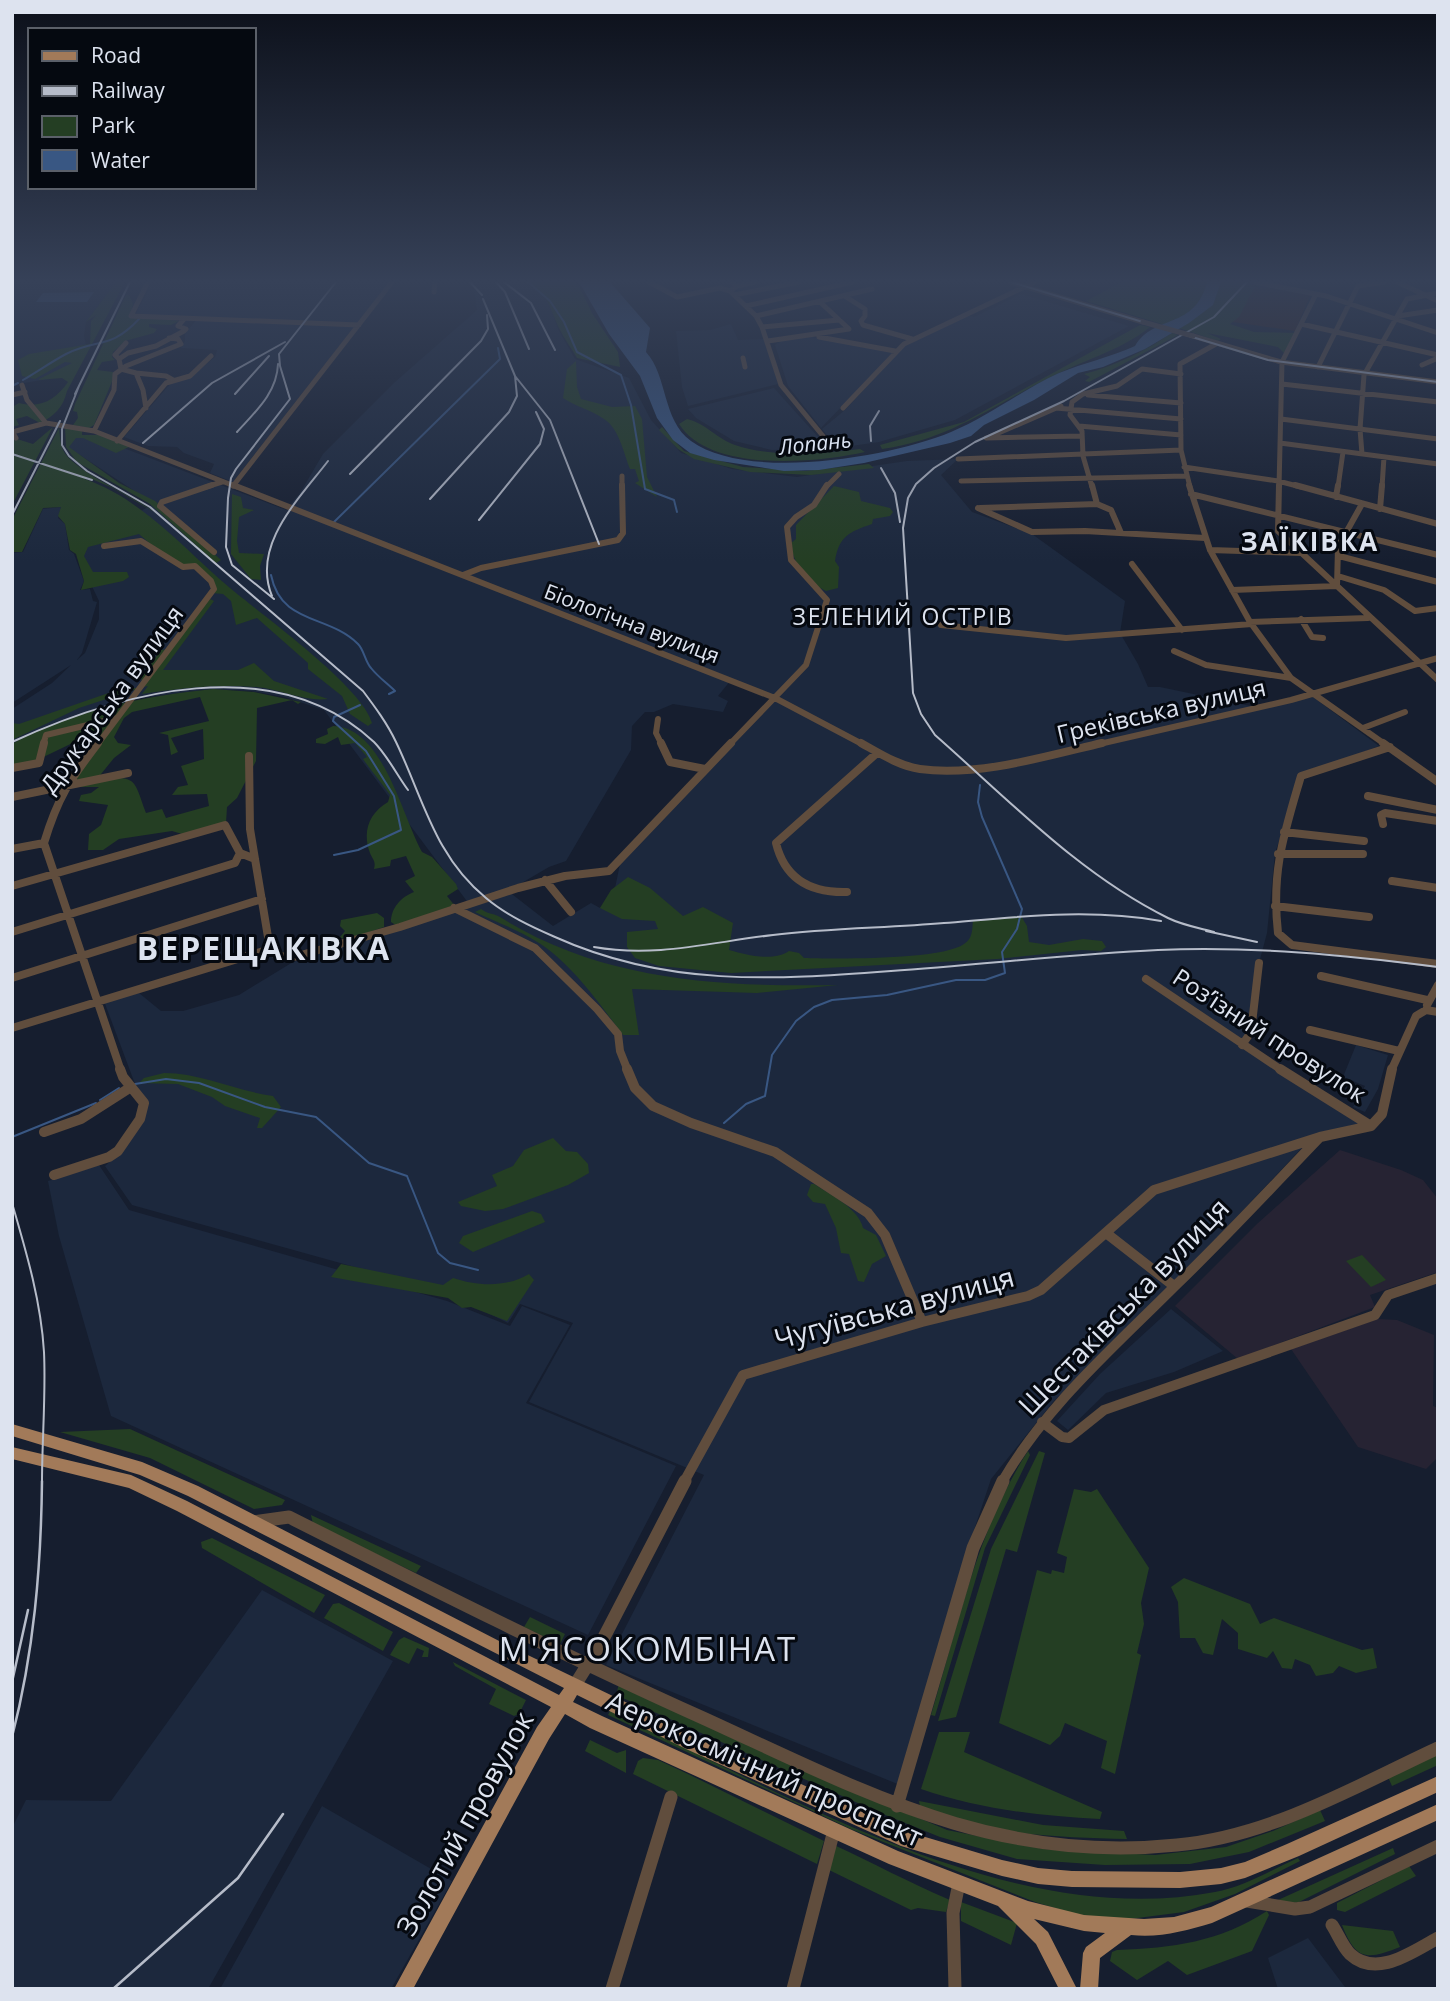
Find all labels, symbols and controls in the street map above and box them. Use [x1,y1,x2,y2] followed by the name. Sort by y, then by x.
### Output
[28,28,256,189] legend
[91,41,141,69] text: Road
[91,76,165,104] text: Railway
[91,111,135,139] text: Park
[91,146,150,174] text: Water
[776,425,853,461] water label: Лопань
[1241,523,1379,559] district label: ЗАЇКІВКА
[540,577,724,669] street label: Біологічна вулиця
[32,599,190,799] street label: Друкарська вулиця
[792,600,1014,632] district label: ЗЕЛЕНИЙ ОСТРІВ
[1053,670,1269,750] street label: Греківська вулиця
[137,926,391,969] district label: ВЕРЕЩАКІВКА
[1167,960,1374,1110] street label: Роз’їзний провулок
[1009,1189,1237,1423] street label: Шестаківська вулиця
[770,1257,1018,1357] street label: Чугуївська вулиця
[499,1626,797,1671] district label: М'ЯСОКОМБІНАТ
[601,1681,929,1855] street label: Аерокосмічний проспект
[387,1704,542,1942] street label: Золотий провулок

